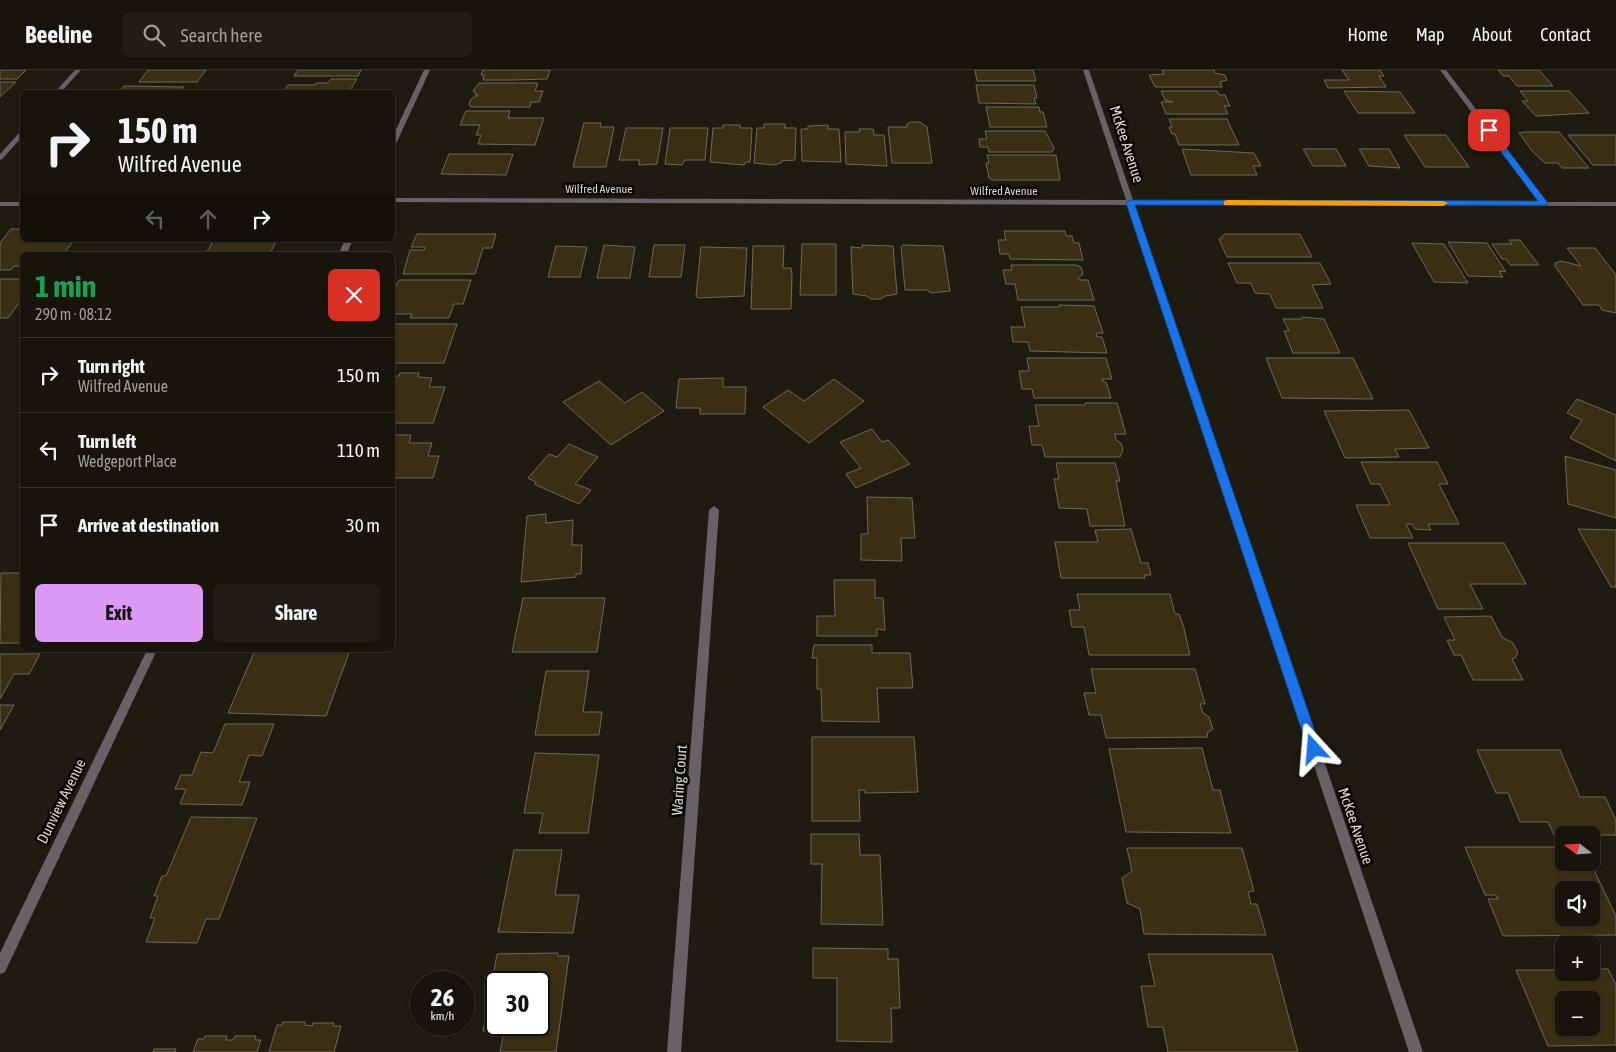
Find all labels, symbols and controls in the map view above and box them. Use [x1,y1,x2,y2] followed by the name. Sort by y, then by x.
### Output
[122,12,472,57] search box
[25,21,92,48] text: Beeline
[140,21,168,49] icon: search
[180,24,262,46] text: Search here
[1348,24,1388,45] text: Home
[1416,24,1445,45] text: Map
[1473,24,1512,45] text: About
[1540,24,1591,45] text: Contact
[1107,103,1147,185] street label: McKee Avenue
[1468,109,1510,151] pin
[35,110,100,175] icon: right
[118,110,197,150] text: 150 m
[1475,116,1503,144] icon: arrive
[118,151,242,177] text: Wilfred Avenue
[565,182,633,196] street label: Wilfred Avenue
[970,184,1038,198] street label: Wilfred Avenue
[141,205,169,233] icon: left
[194,205,222,233] icon: ahead
[247,205,275,233] icon: right
[35,269,96,303] text: 1 min
[328,269,380,321] button: close
[35,305,112,323] text: 290 m · 08:12
[78,355,145,377] text: Turn right
[35,361,63,389] icon: right
[337,364,380,386] text: 150 m
[78,377,168,395] text: Wilfred Avenue
[78,430,136,452] text: Turn left
[35,436,63,464] icon: left
[337,439,380,461] text: 110 m
[78,452,177,470] text: Wedgeport Place
[35,511,63,539] icon: arrive
[78,514,219,536] text: Arrive at destination
[346,514,380,536] text: 30 m
[35,584,203,642] button: Exit
[213,584,380,642] button: Share
[1287,722,1339,774] position arrow
[668,744,690,816] street label: Waring Court
[33,756,89,846] street label: Dunview Avenue
[1335,786,1377,867] street label: McKee Avenue
[1555,826,1600,871] north arrow
[1555,826,1600,1036] map controls
[1555,881,1600,926] button: sound
[1555,936,1600,981] button: +
[485,971,550,1036] speed limit sign: 30
[431,983,454,1011] text: 26
[1555,991,1600,1036] button: −
[431,1009,454,1023] text: km/h

